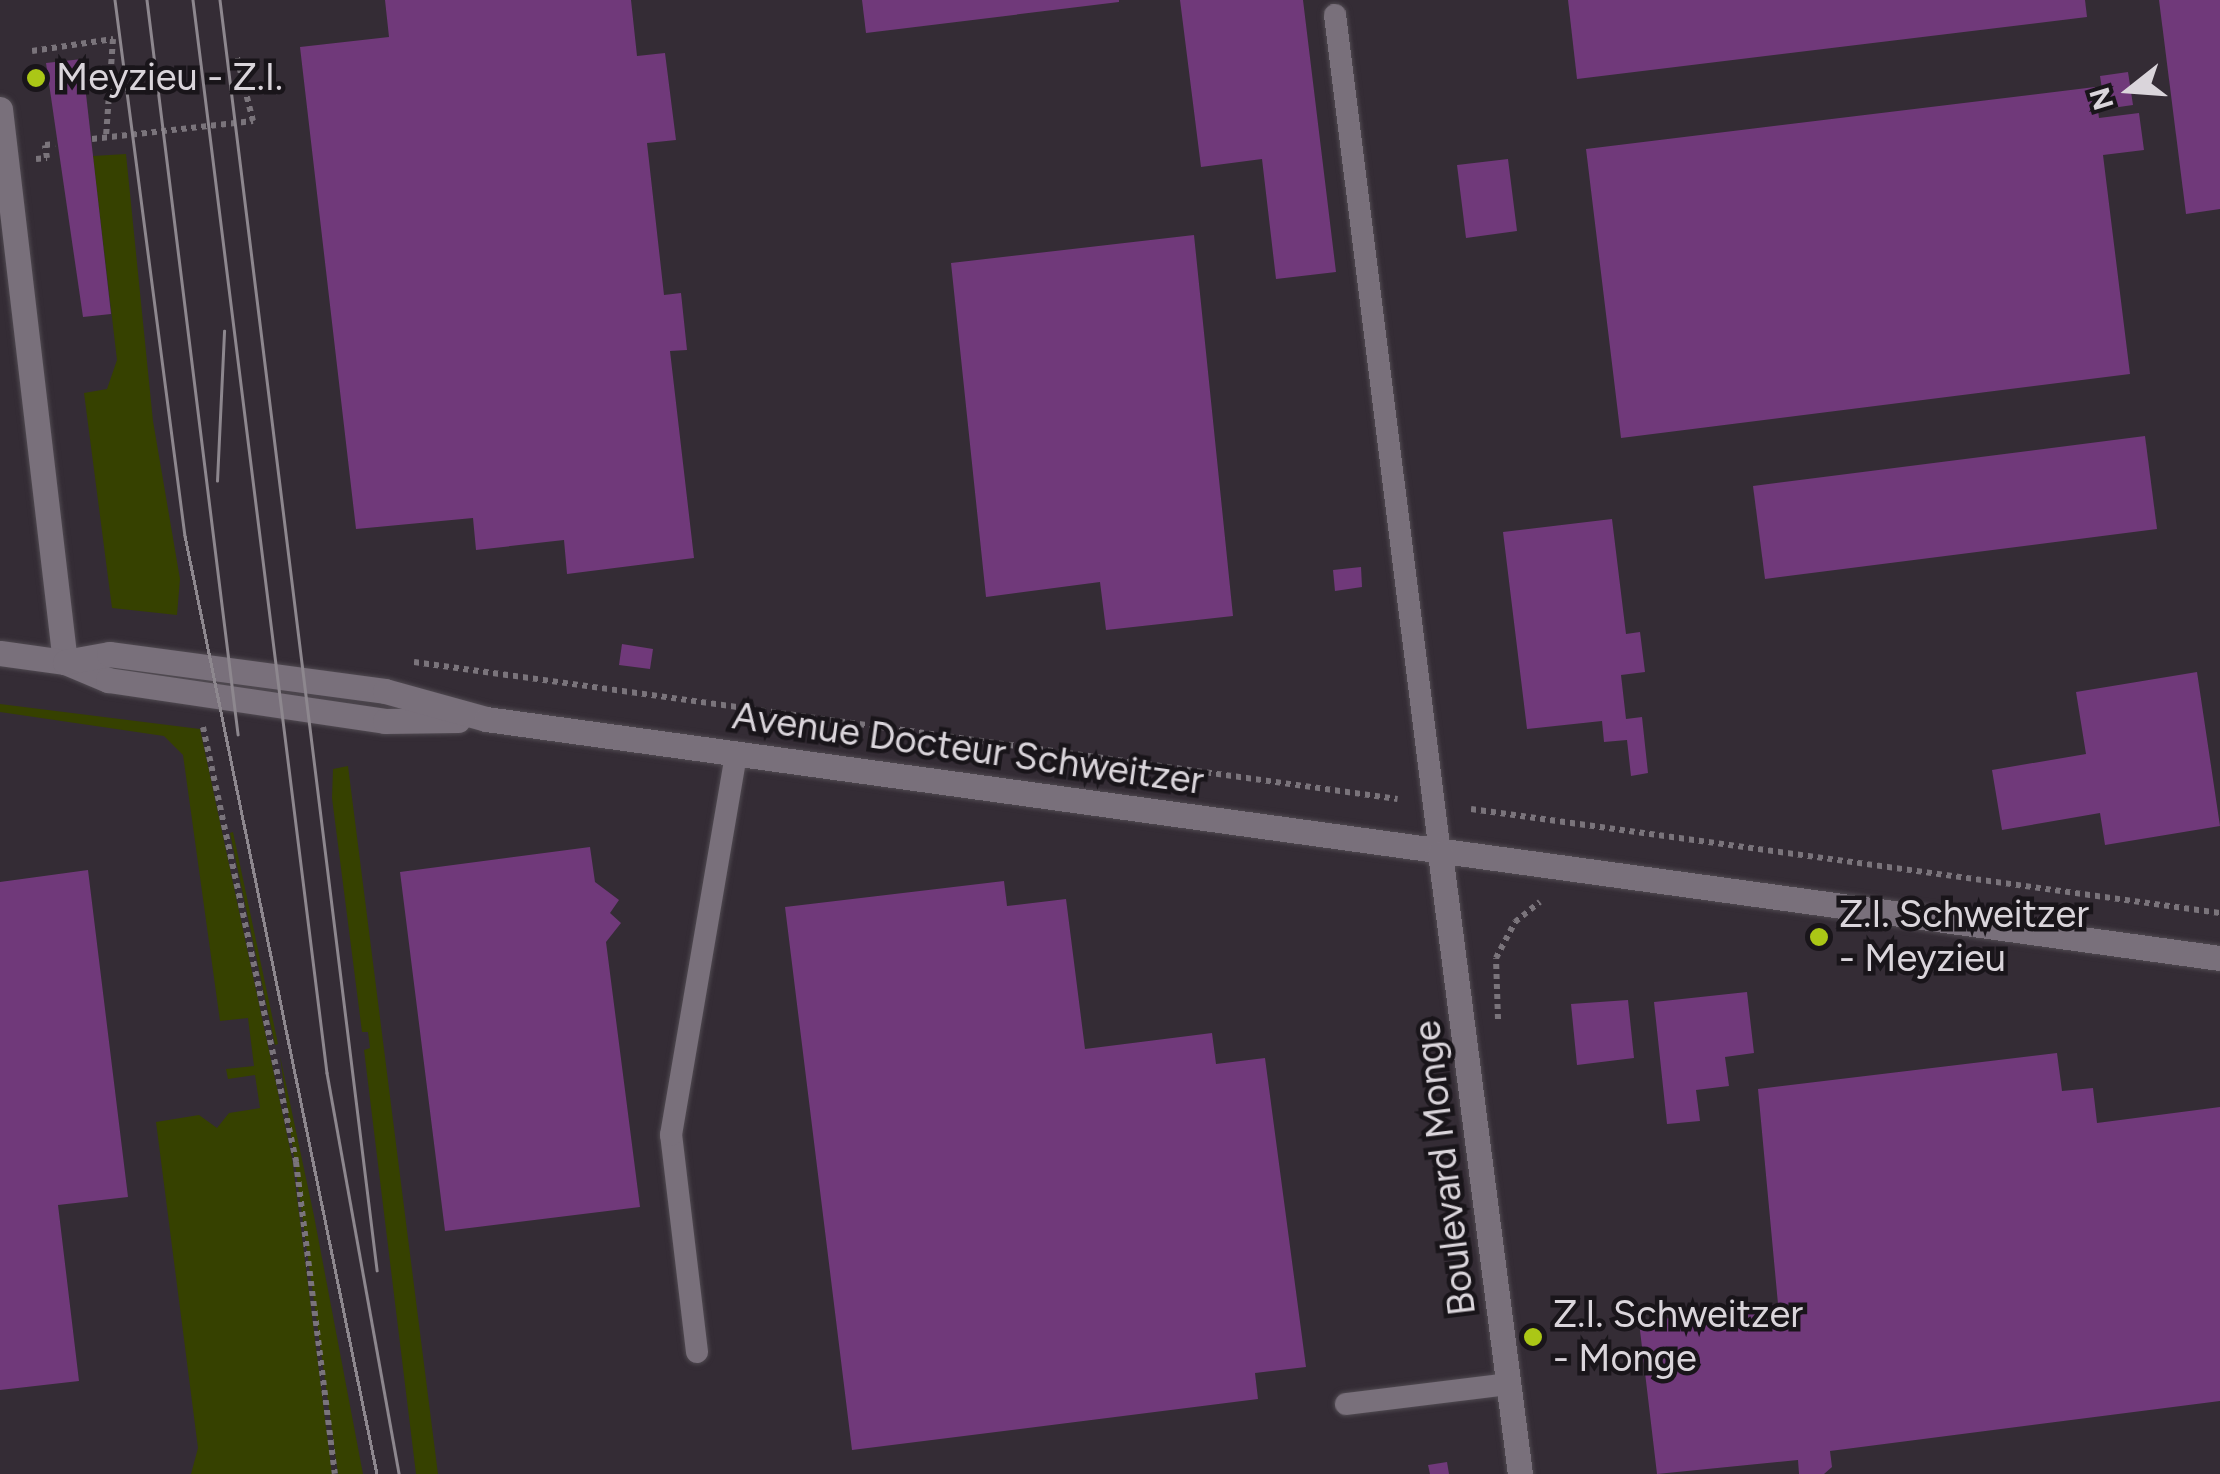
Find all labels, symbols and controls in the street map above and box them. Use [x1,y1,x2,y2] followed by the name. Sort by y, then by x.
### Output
[2080,40,2180,140] north arrow
[56,55,283,101] place label: Meyzieu - Z.I.
[25,67,47,89] marker: Meyzieu - Z.I.
[2082,83,2121,114] text: N
[729,693,1207,805] street label: Avenue Docteur Schweitzer
[1839,892,2089,982] place label: Z.I. Schweitzer - Meyzieu
[1808,926,1830,948] marker: Z.I. Schweitzer - Meyzieu
[1404,1018,1486,1318] street label: Boulevard Monge
[1553,1292,1803,1382] place label: Z.I. Schweitzer - Monge
[1522,1326,1544,1348] marker: Z.I. Schweitzer - Monge

